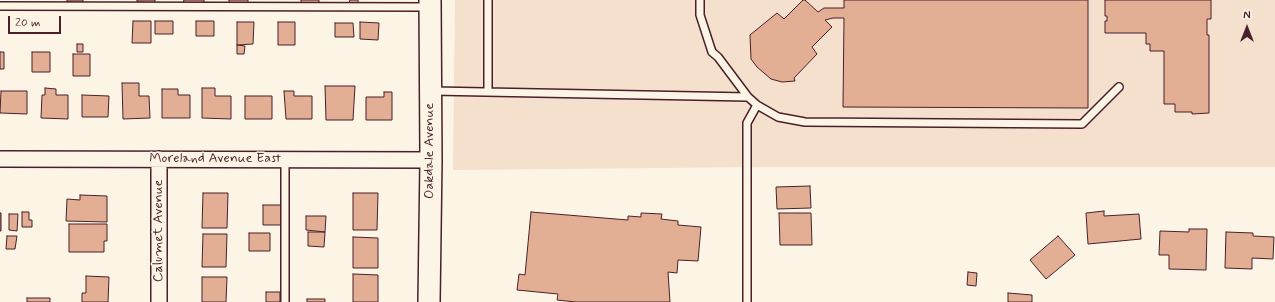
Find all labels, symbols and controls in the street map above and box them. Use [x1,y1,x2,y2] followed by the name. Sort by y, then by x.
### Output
[10,8,63,34] scale bar
[1227,8,1267,48] north arrow
[1243,9,1251,23] text: N
[15,15,41,31] text: 20 m
[422,103,438,199] street label: Oakdale Avenue
[149,151,281,167] street label: Moreland Avenue East
[151,180,167,282] street label: Calumet Avenue

